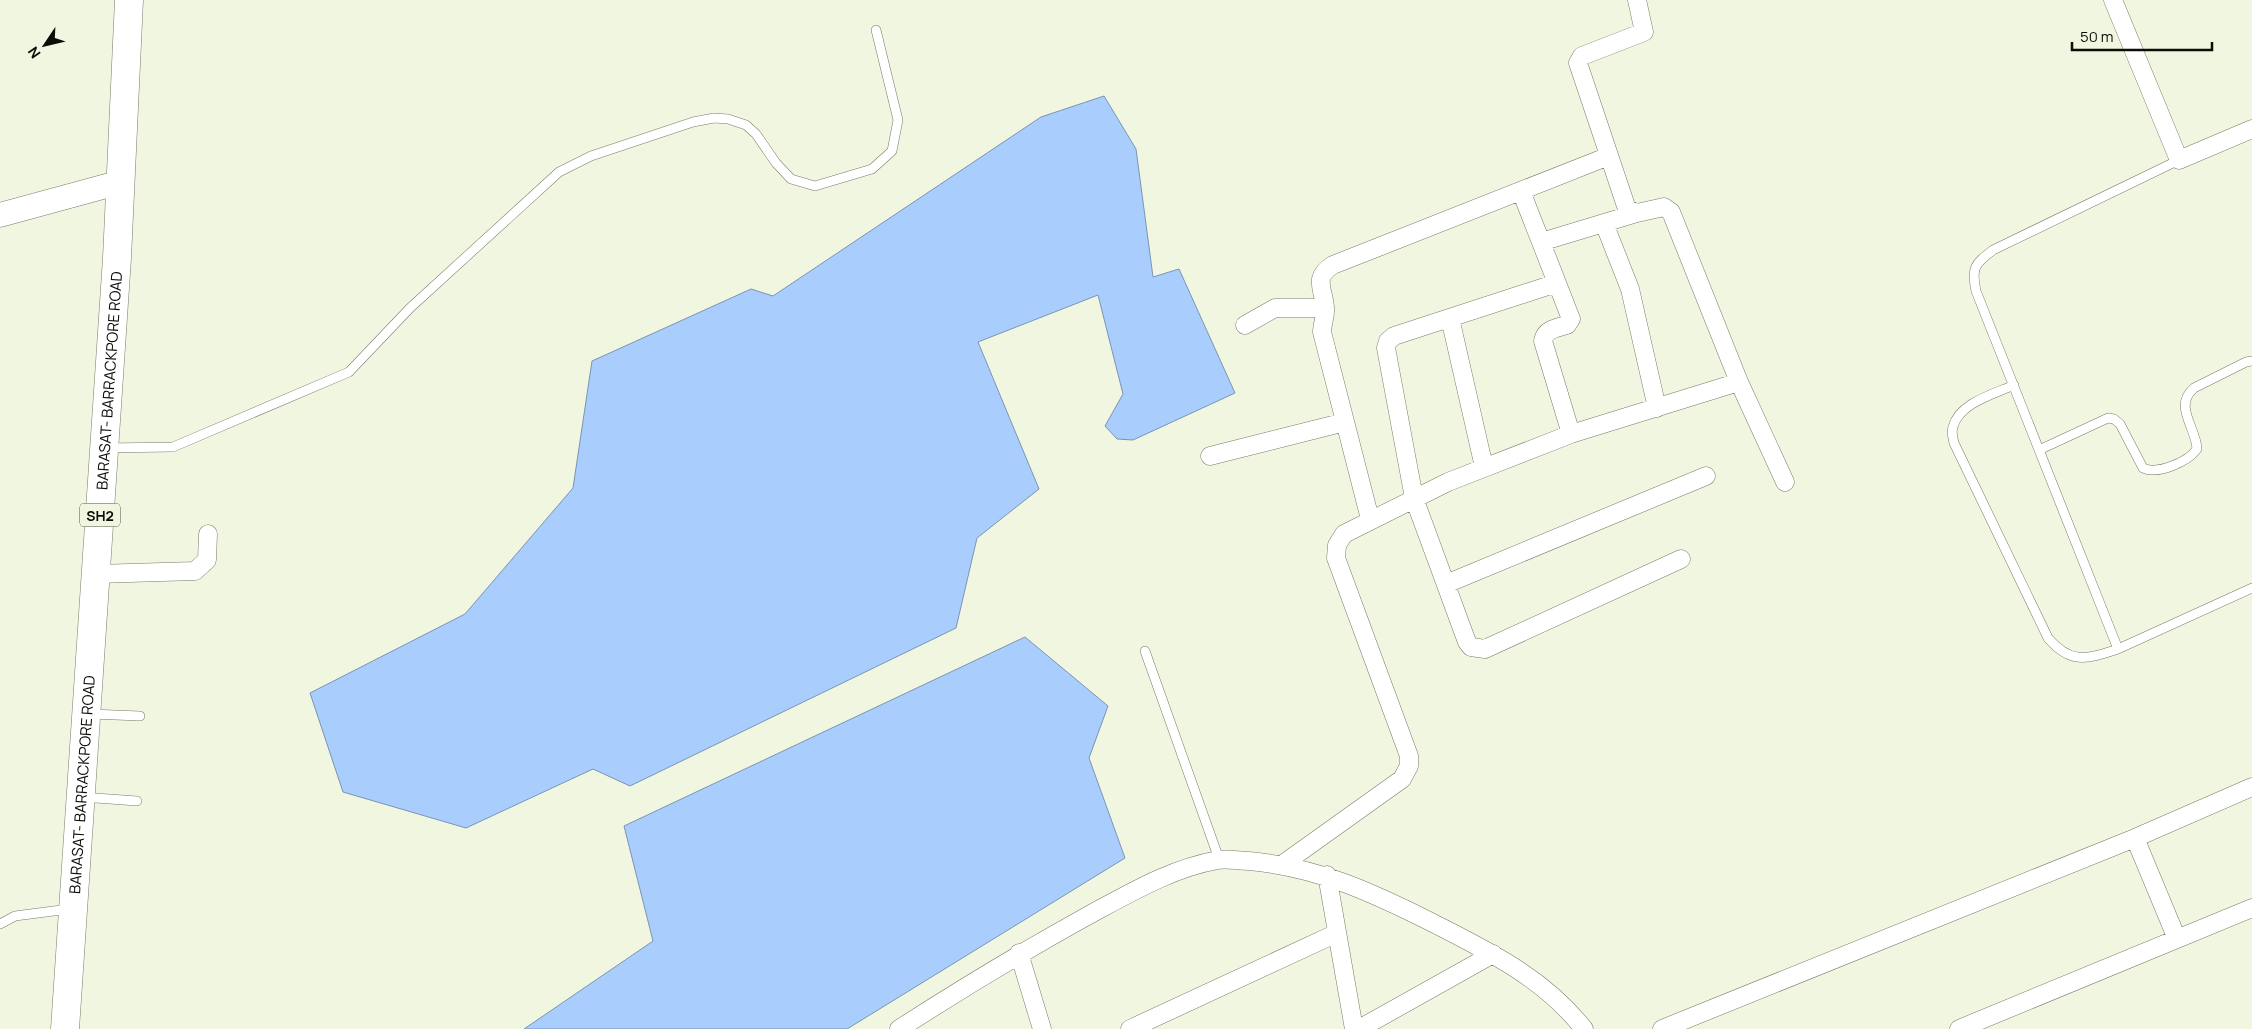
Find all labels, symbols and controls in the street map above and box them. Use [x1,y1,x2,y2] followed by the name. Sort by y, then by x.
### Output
[20,20,70,70] north arrow
[2072,20,2212,52] scale bar
[2080,26,2114,47] text: 50 m
[23,43,45,62] text: N
[91,270,127,490] street label: BARASAT- BARRACKPORE ROAD
[80,504,120,526] road number: SH2
[64,675,99,895] street label: BARASAT- BARRACKPORE ROAD

